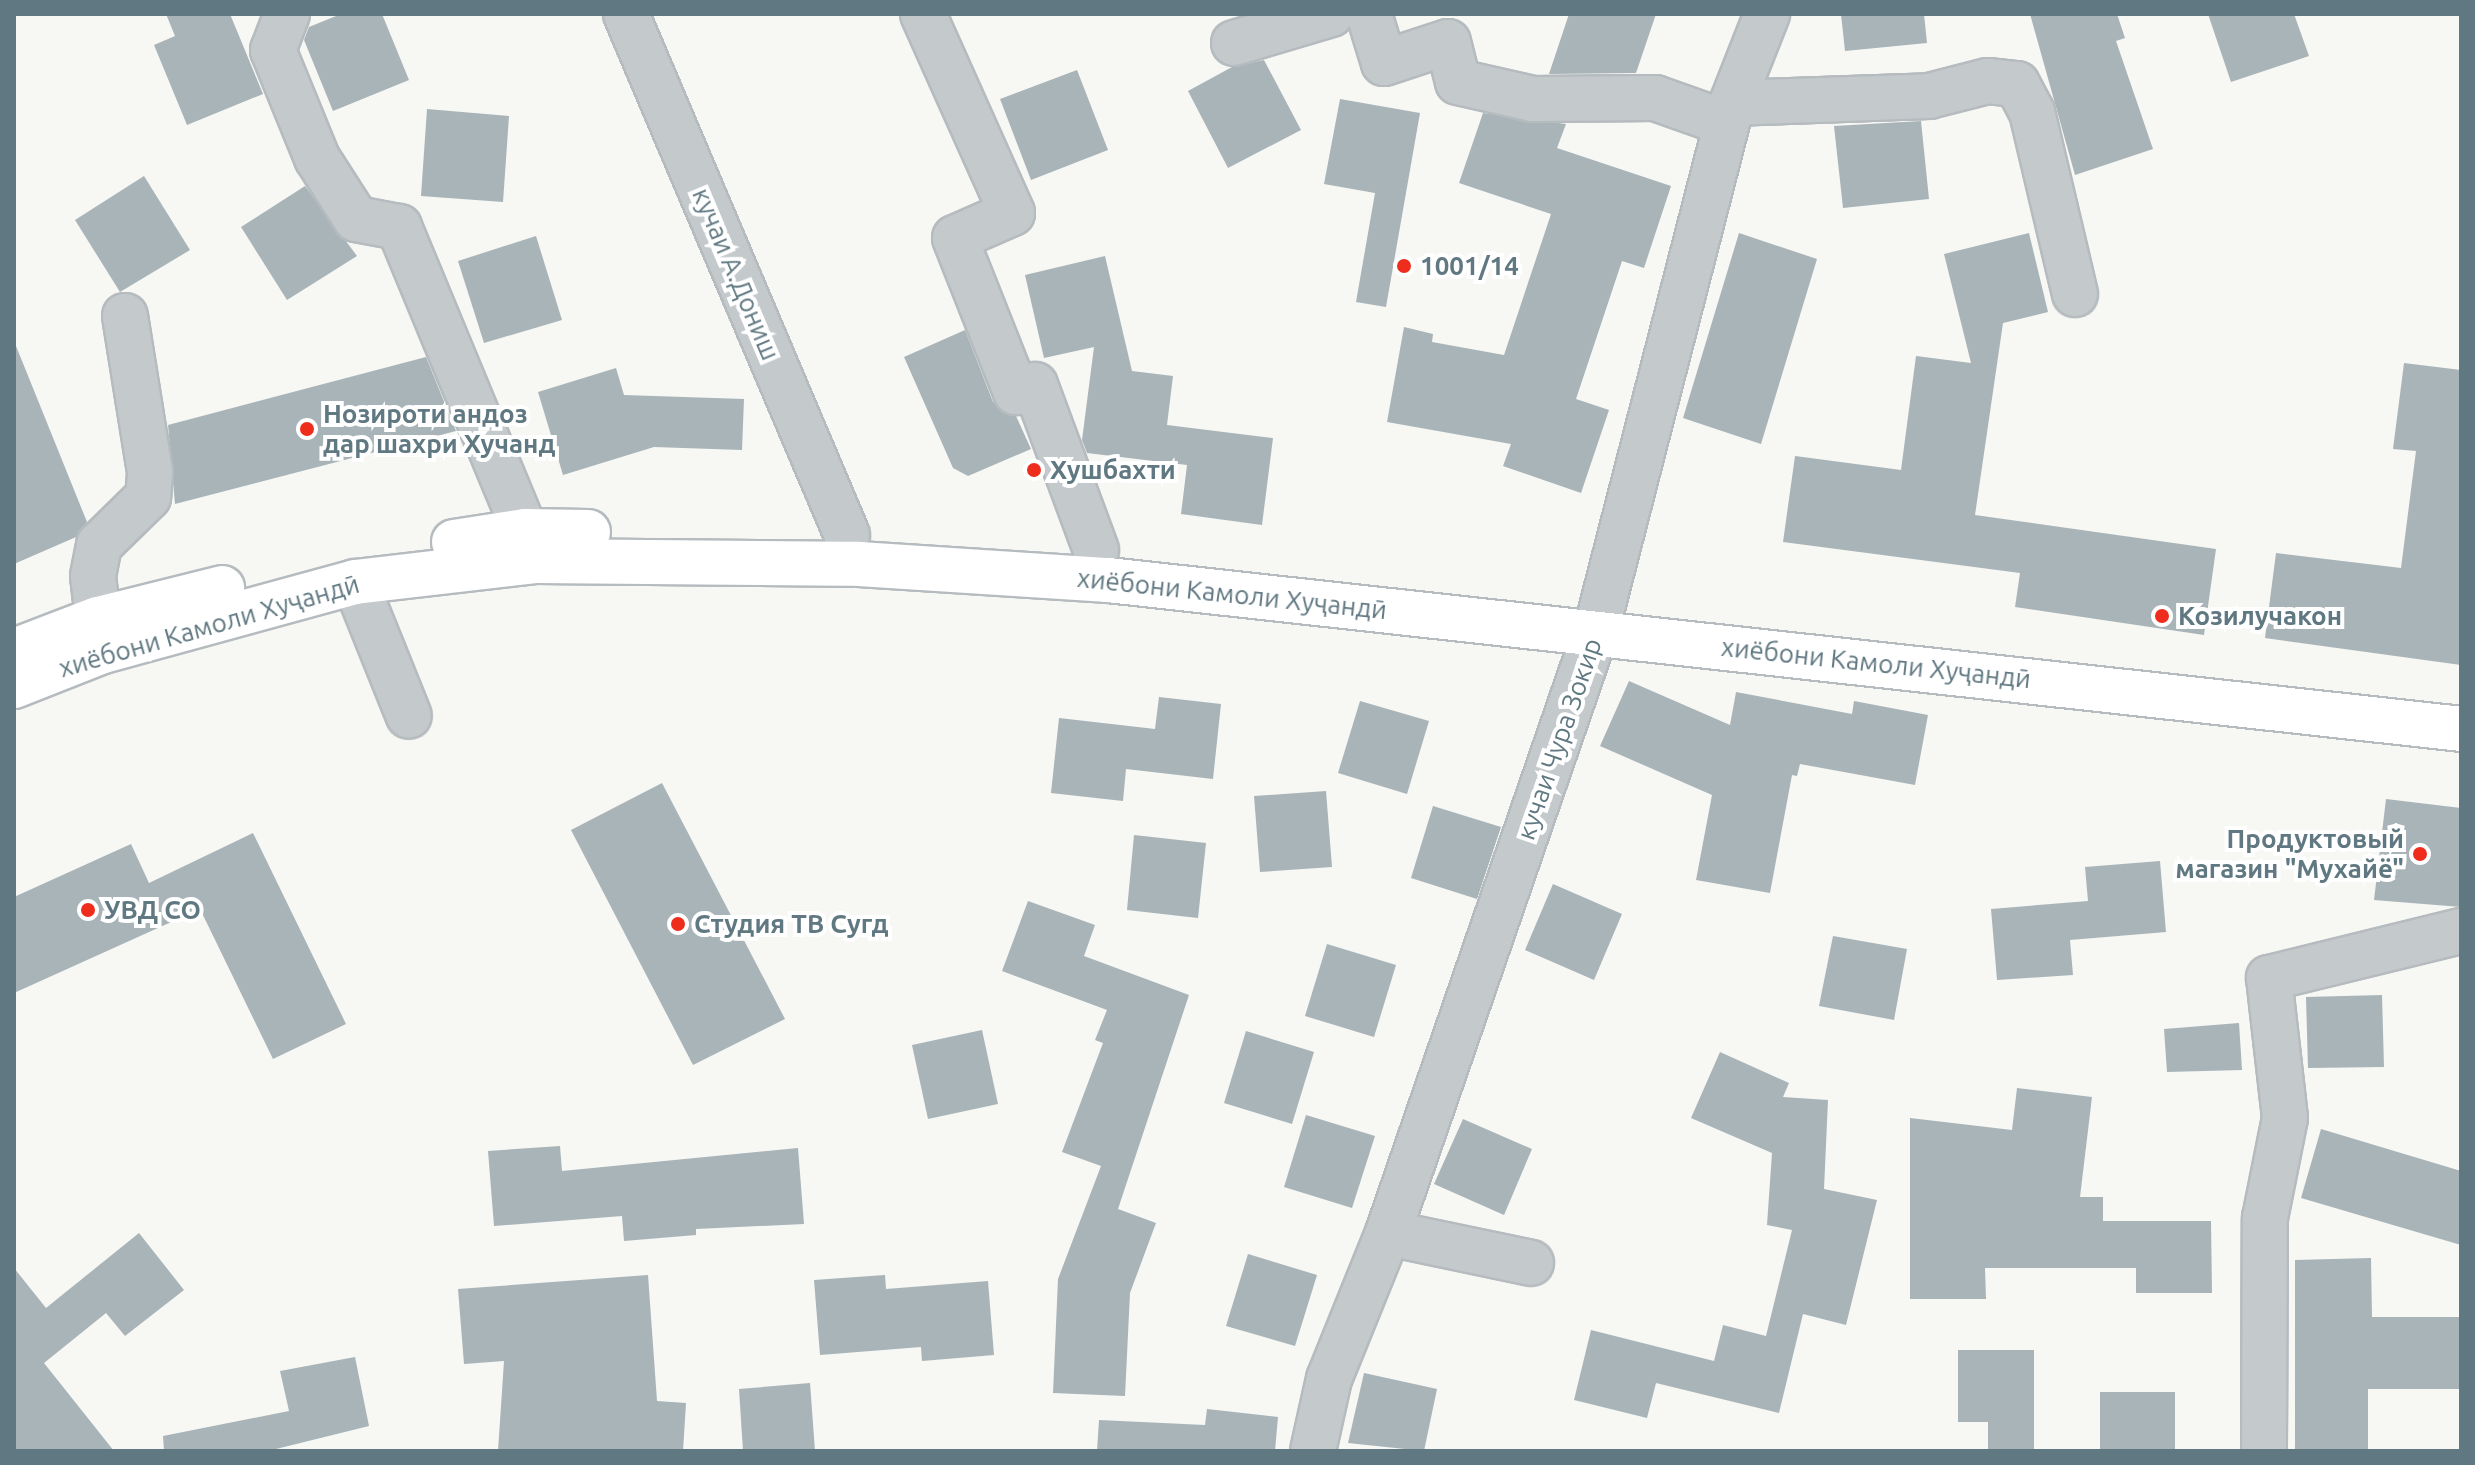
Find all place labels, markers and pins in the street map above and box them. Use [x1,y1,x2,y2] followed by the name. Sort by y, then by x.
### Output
[1420,250,1519,282] place label: 1001/14
[1395,257,1413,275] marker: 1001/14
[323,398,555,460] place label: Нозироти андоз дар шахри Хучанд
[298,420,316,438] marker: Нозироти андоз дар шахри Хучанд
[1050,454,1176,486] place label: Хушбахти
[1025,461,1043,479] marker: Хушбахти
[2178,600,2342,632] place label: Козилучакон
[2153,607,2171,625] marker: Козилучакон
[2175,823,2404,884] place label: Продуктовый магазин "Мухайё"
[2411,845,2429,863] marker: Продуктовый магазин "Мухайё"
[104,894,201,926] place label: УВД СО
[79,901,97,919] marker: УВД СО
[694,908,888,940] place label: Студия ТВ Сугд
[669,915,687,933] marker: Студия ТВ Сугд

